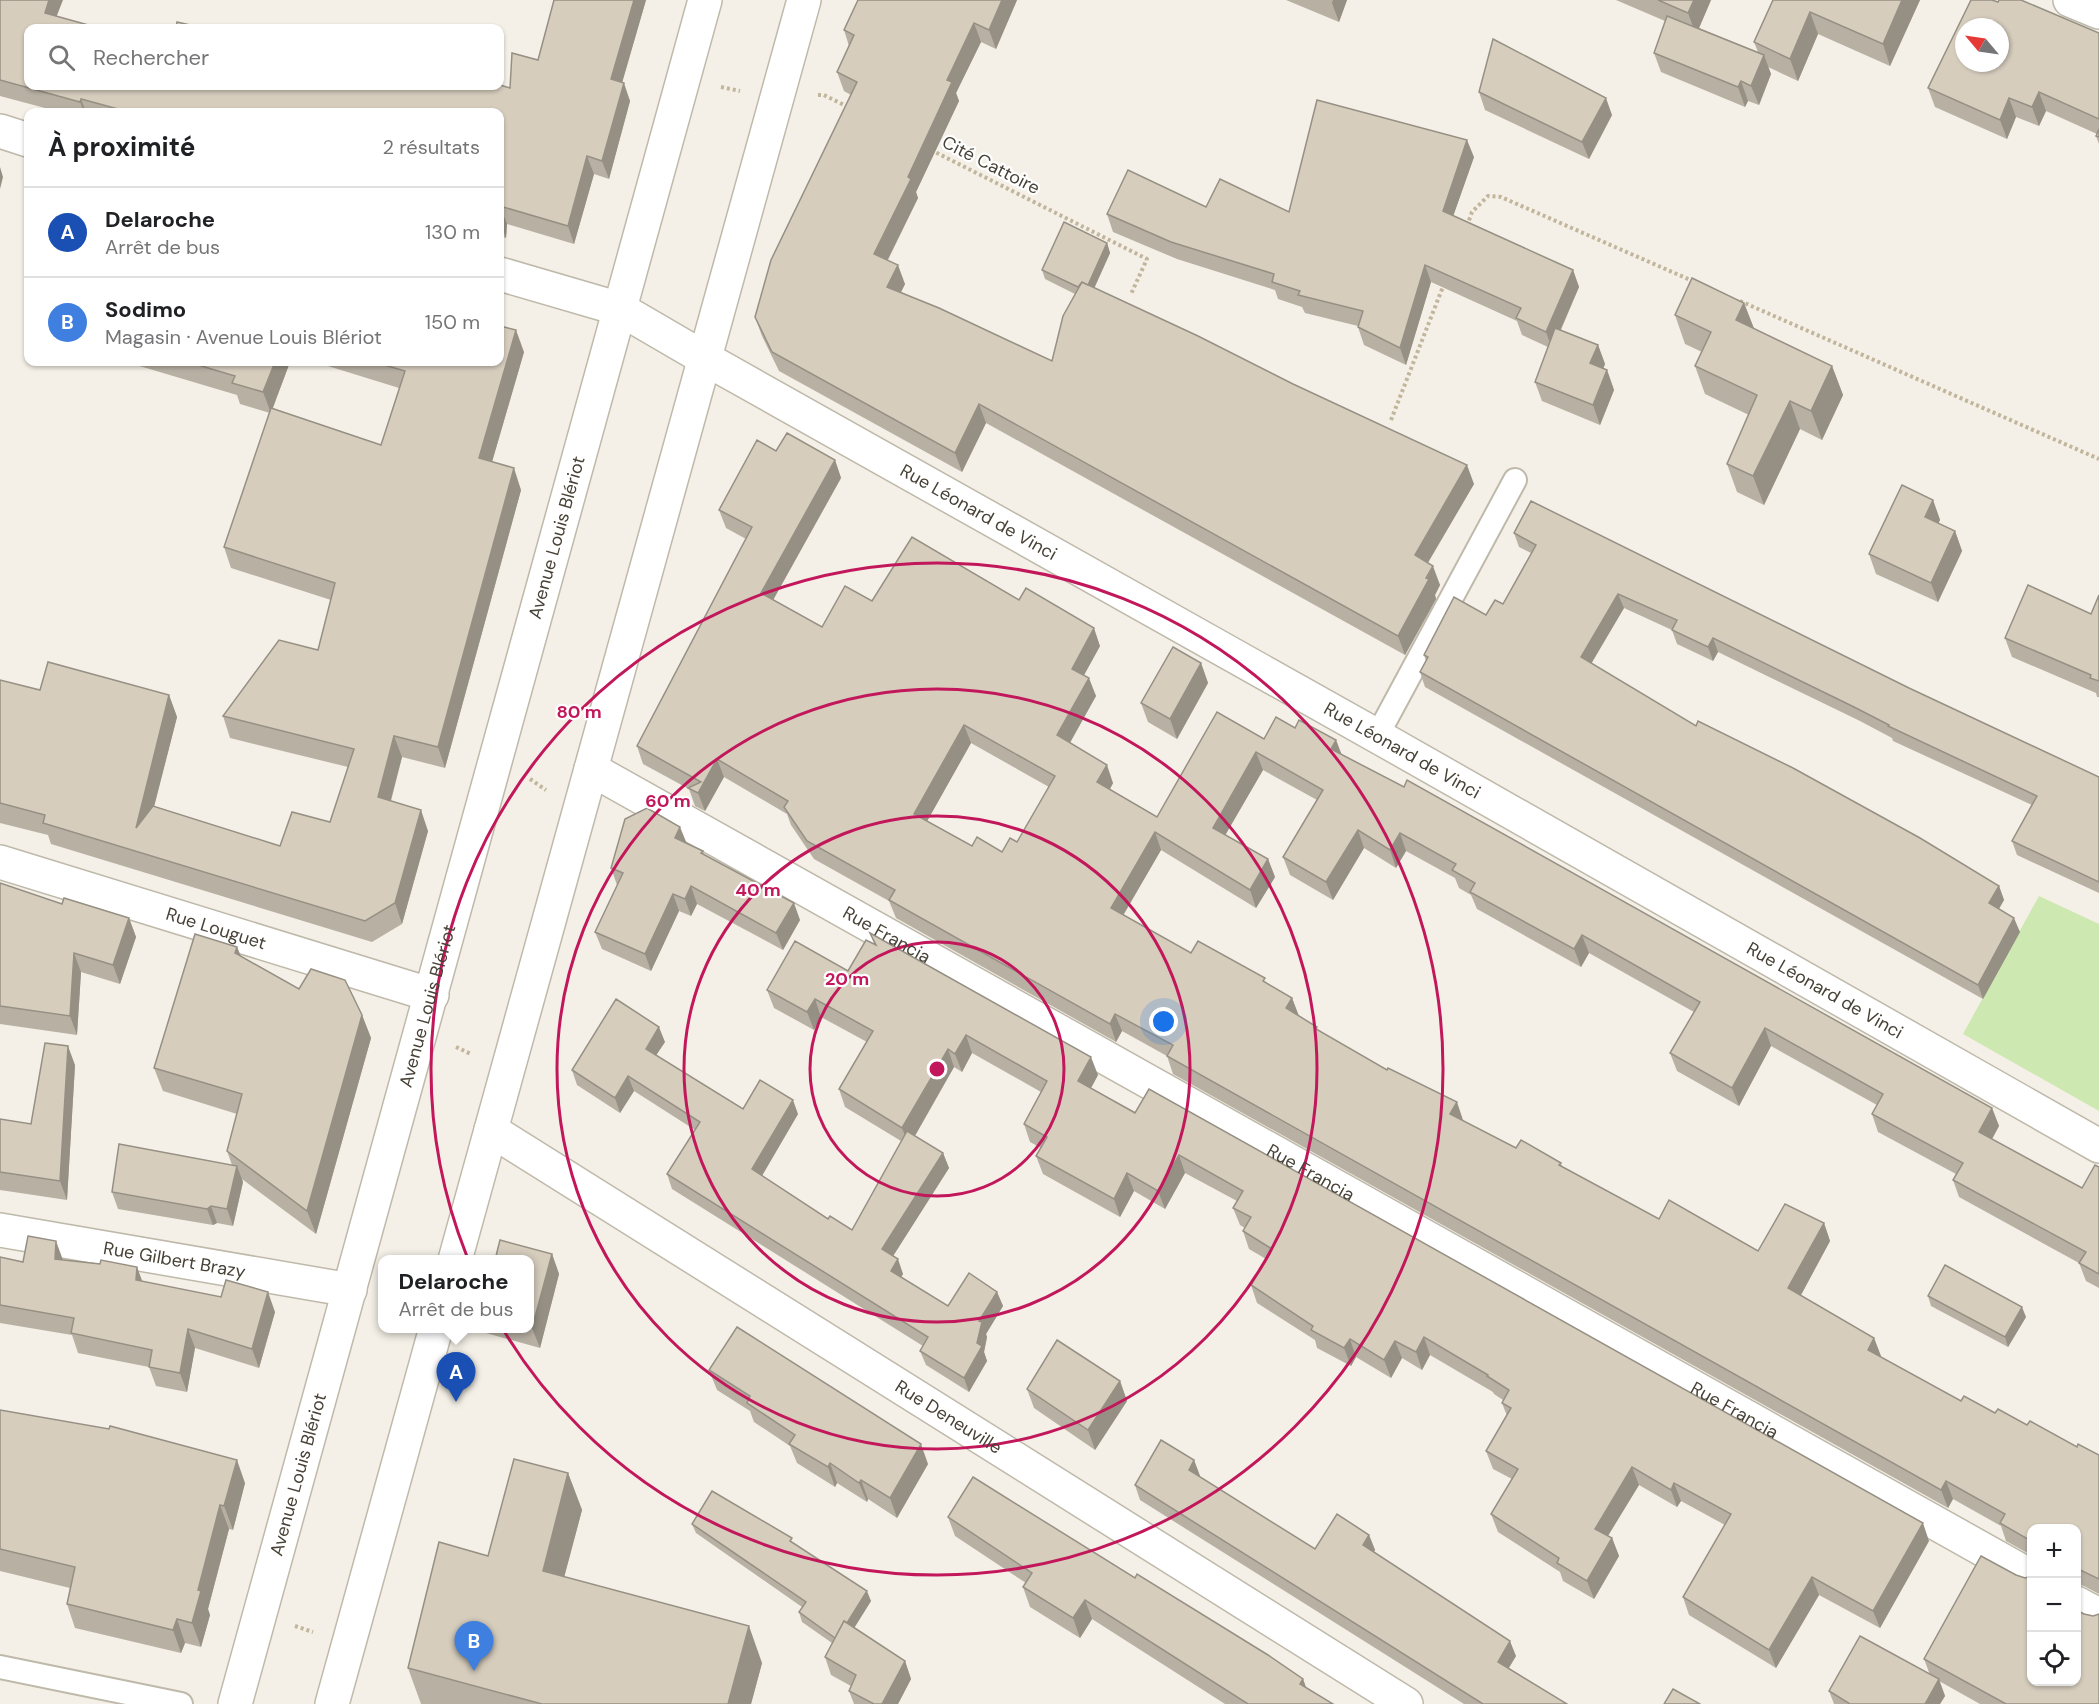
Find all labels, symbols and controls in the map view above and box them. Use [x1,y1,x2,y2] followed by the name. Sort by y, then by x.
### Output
[1955,18,2009,72] north arrow
[24,24,504,90] search box
[45,41,78,74] icon: search
[93,43,209,72] text: Rechercher
[48,130,195,164] text: À proximité
[938,130,1044,200] street label: Cité Cattoire
[383,134,480,160] text: 2 résultats
[105,205,215,234] text: Delaroche
[60,219,75,245] text: A
[425,219,480,245] text: 130 m
[105,234,220,260] text: Arrêt de bus
[105,295,186,324] text: Sodimo
[61,309,74,335] text: B
[425,309,480,335] text: 150 m
[105,324,382,350] text: Magasin · Avenue Louis Blériot
[523,453,591,622] street label: Avenue Louis Blériot
[896,459,1061,566] street label: Rue Léonard de Vinci
[1320,697,1485,804] street label: Rue Léonard de Vinci
[556,700,602,724] text: 80 m
[645,789,691,813] text: 60 m
[735,878,781,902] text: 40 m
[839,901,935,969] street label: Rue Francia
[163,902,269,955] street label: Rue Louguet
[394,922,461,1090] street label: Avenue Louis Blériot
[1742,936,1908,1044] street label: Rue Léonard de Vinci
[825,967,869,991] text: 20 m
[1149,1007,1178,1036] your location
[927,1059,947,1079] centre of rings
[1262,1138,1359,1207] street label: Rue Francia
[102,1236,247,1284] street label: Rue Gilbert Brazy
[378,1255,534,1333] popup
[398,1267,508,1296] text: Delaroche
[398,1296,514,1322] text: Arrêt de bus
[436,1352,476,1402] pin: A
[891,1374,1006,1459] street label: Rue Deneuville
[1686,1376,1783,1444] street label: Rue Francia
[264,1390,332,1559] street label: Avenue Louis Blériot
[2027,1524,2081,1686] map controls
[2027,1524,2081,1578] button: +
[2027,1578,2081,1632] button: −
[454,1622,494,1671] pin: B
[2027,1632,2081,1686] button: locate

